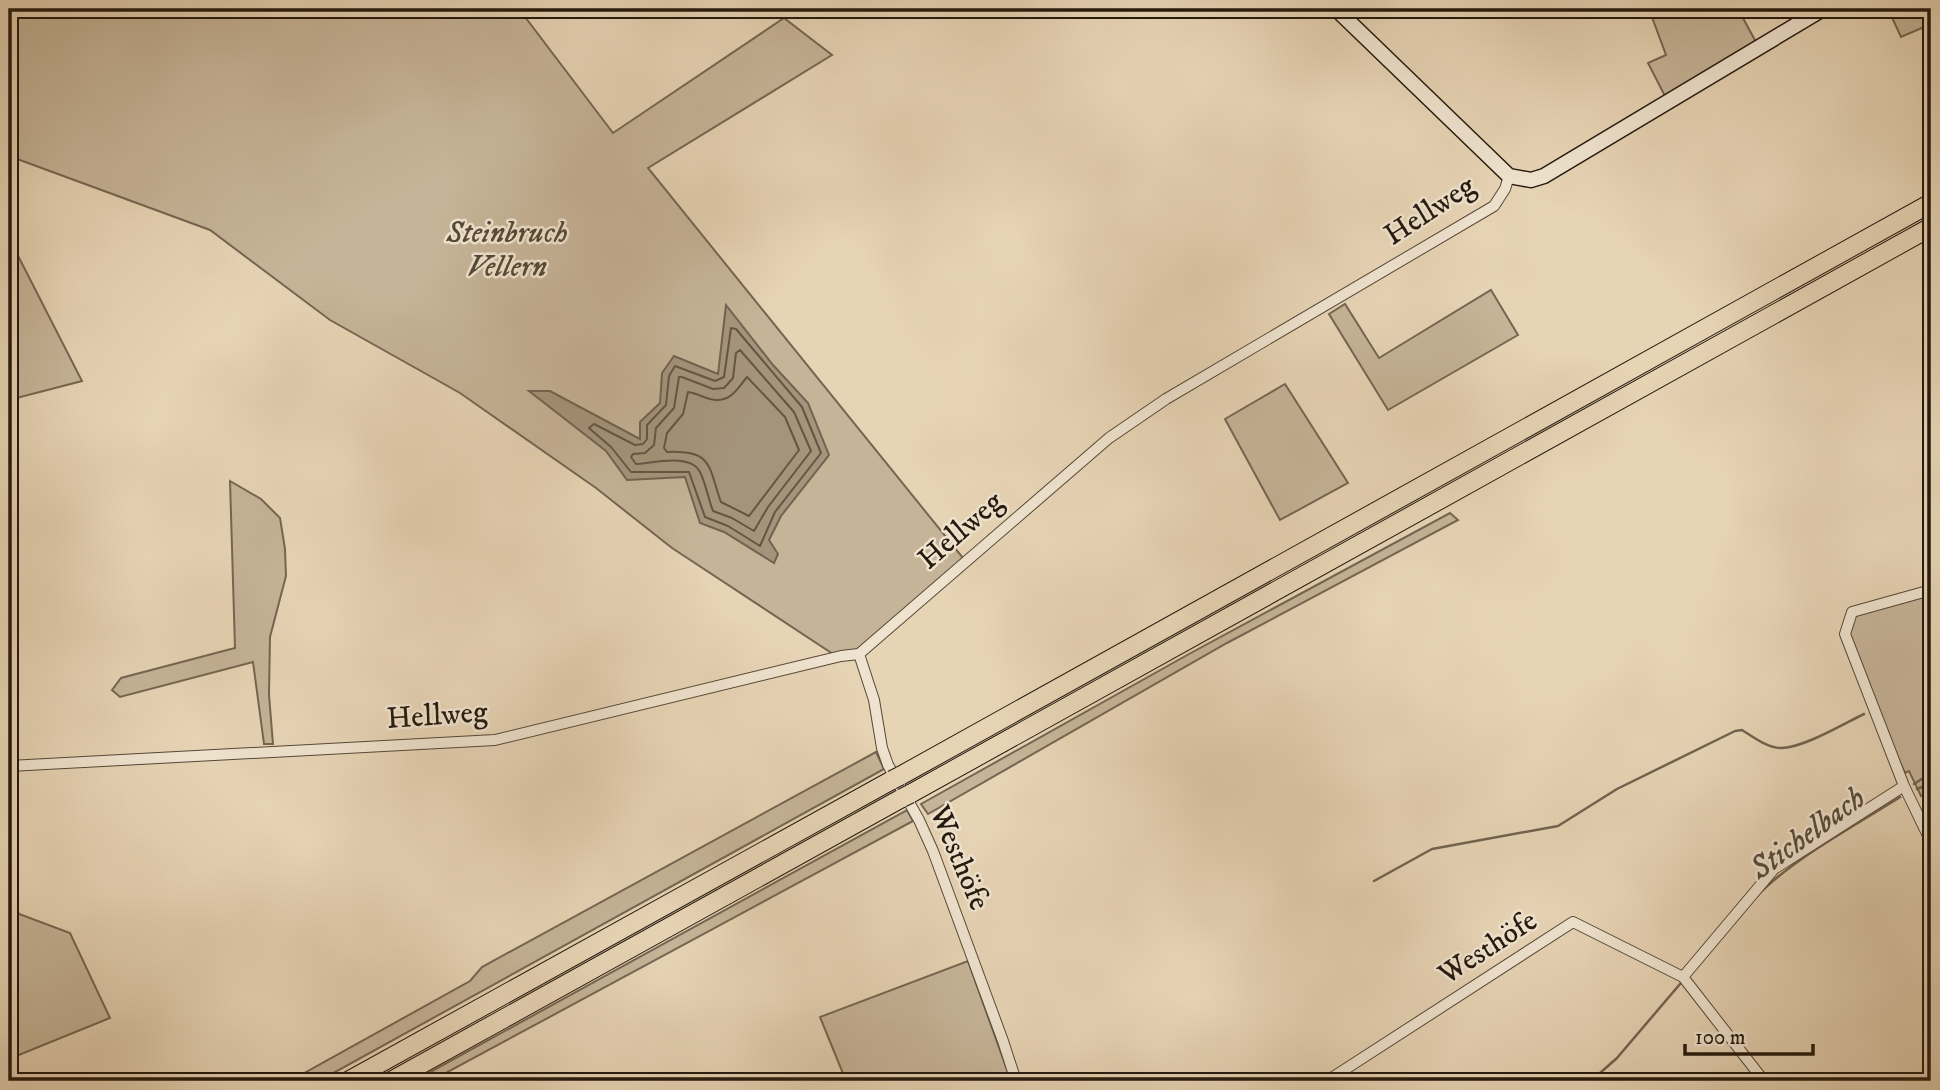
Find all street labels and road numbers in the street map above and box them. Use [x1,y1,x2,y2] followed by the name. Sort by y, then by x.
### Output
[1378,168,1483,254] street label: Hellweg
[911,484,1012,578] street label: Hellweg
[385,694,489,738] street label: Hellweg
[920,799,998,916] street label: Westhöfe
[1431,902,1544,994] street label: Westhöfe

